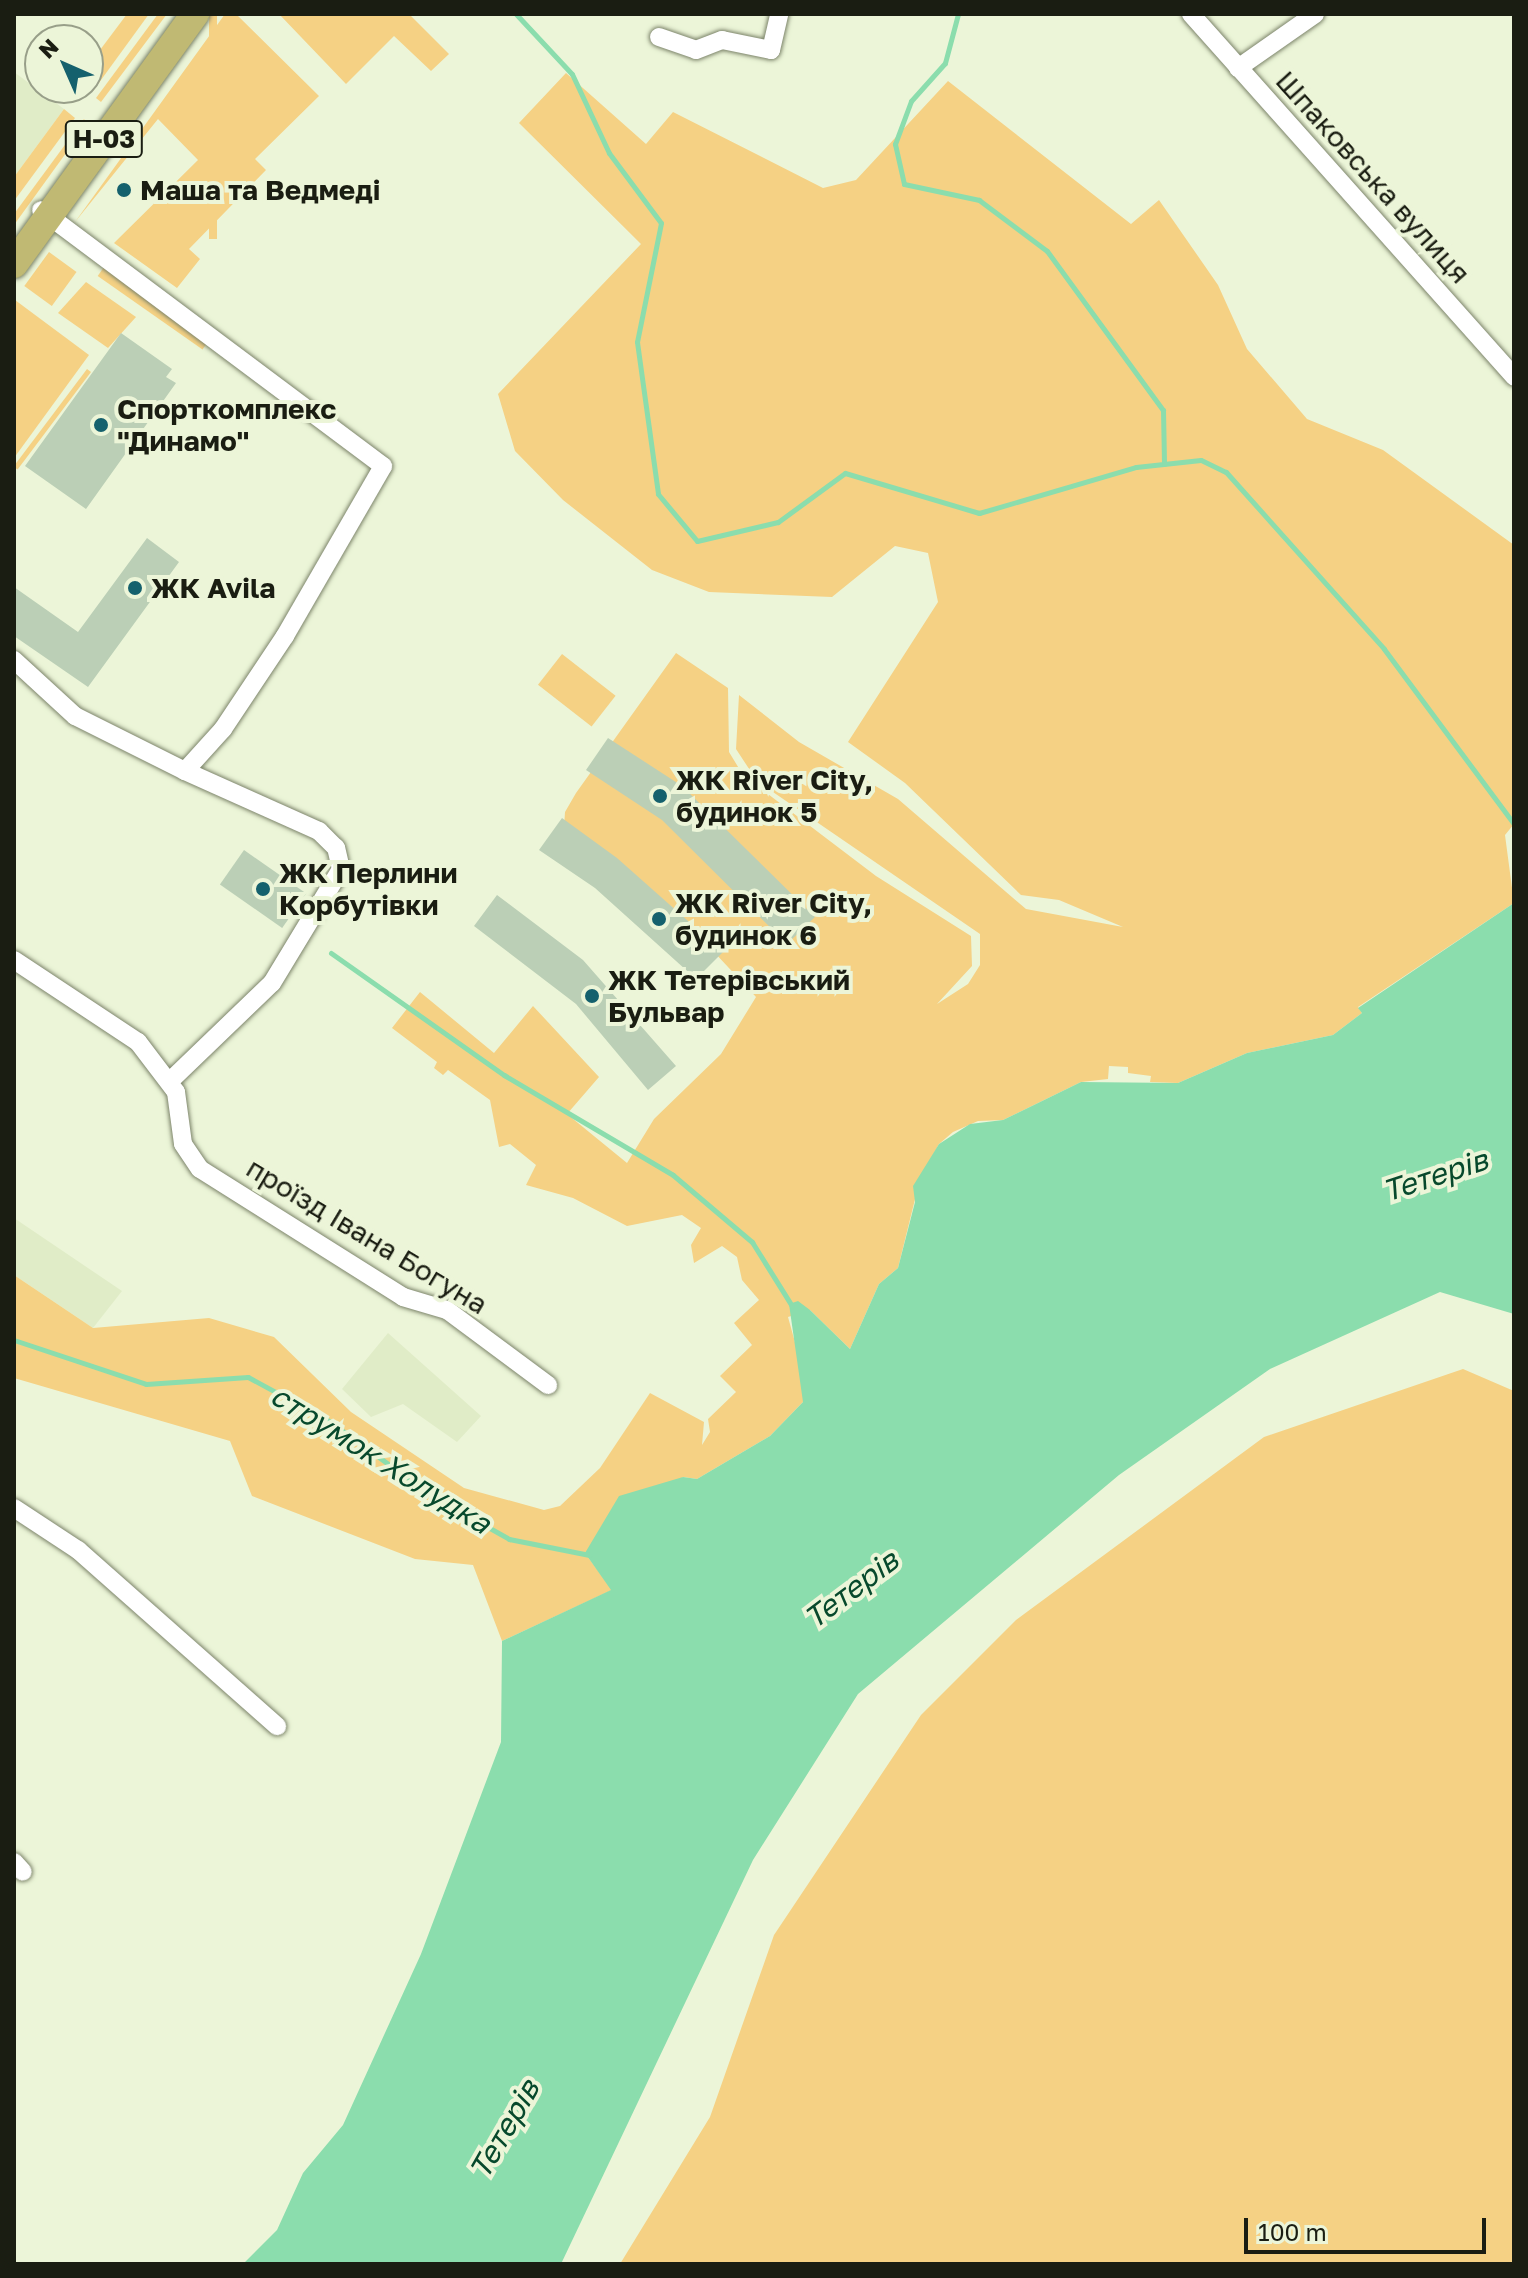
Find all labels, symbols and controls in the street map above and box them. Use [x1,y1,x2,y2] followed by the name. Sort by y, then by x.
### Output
[24,24,104,104] north arrow
[33,33,64,64] text: N
[1269,64,1477,290] street label: Шпаковська вулиця
[64,117,144,161] road number: Н-03
[140,173,380,207] place label: Маша та Ведмеді
[115,181,133,199] marker: Маша та Ведмеді
[117,392,336,458] place label: Спорткомплекс "Динамо"
[92,416,110,434] marker: Спорткомплекс "Динамо"
[151,571,276,605] place label: ЖК Avila
[126,579,144,597] marker: ЖК Avila
[676,763,873,829] place label: ЖК River City, будинок 5
[651,787,669,805] marker: ЖК River City, будинок 5
[279,856,458,922] place label: ЖК Перлини Корбутівки
[254,880,272,898] marker: ЖК Перлини Корбутівки
[675,886,872,952] place label: ЖК River City, будинок 6
[650,910,668,928] marker: ЖК River City, будинок 6
[608,963,850,1029] place label: ЖК Тетерівський Бульвар
[583,987,601,1005] marker: ЖК Тетерівський Бульвар
[1378,1141,1492,1209] water label: Тетерів
[241,1151,493,1321] street label: проїзд Івана Богуна
[264,1377,498,1541] water label: струмок Холудка
[797,1542,905,1636] water label: Тетерів
[461,2073,547,2185] water label: Тетерів
[1248,2202,1490,2252] scale bar
[1258,2217,1327,2246] text: 100 m

